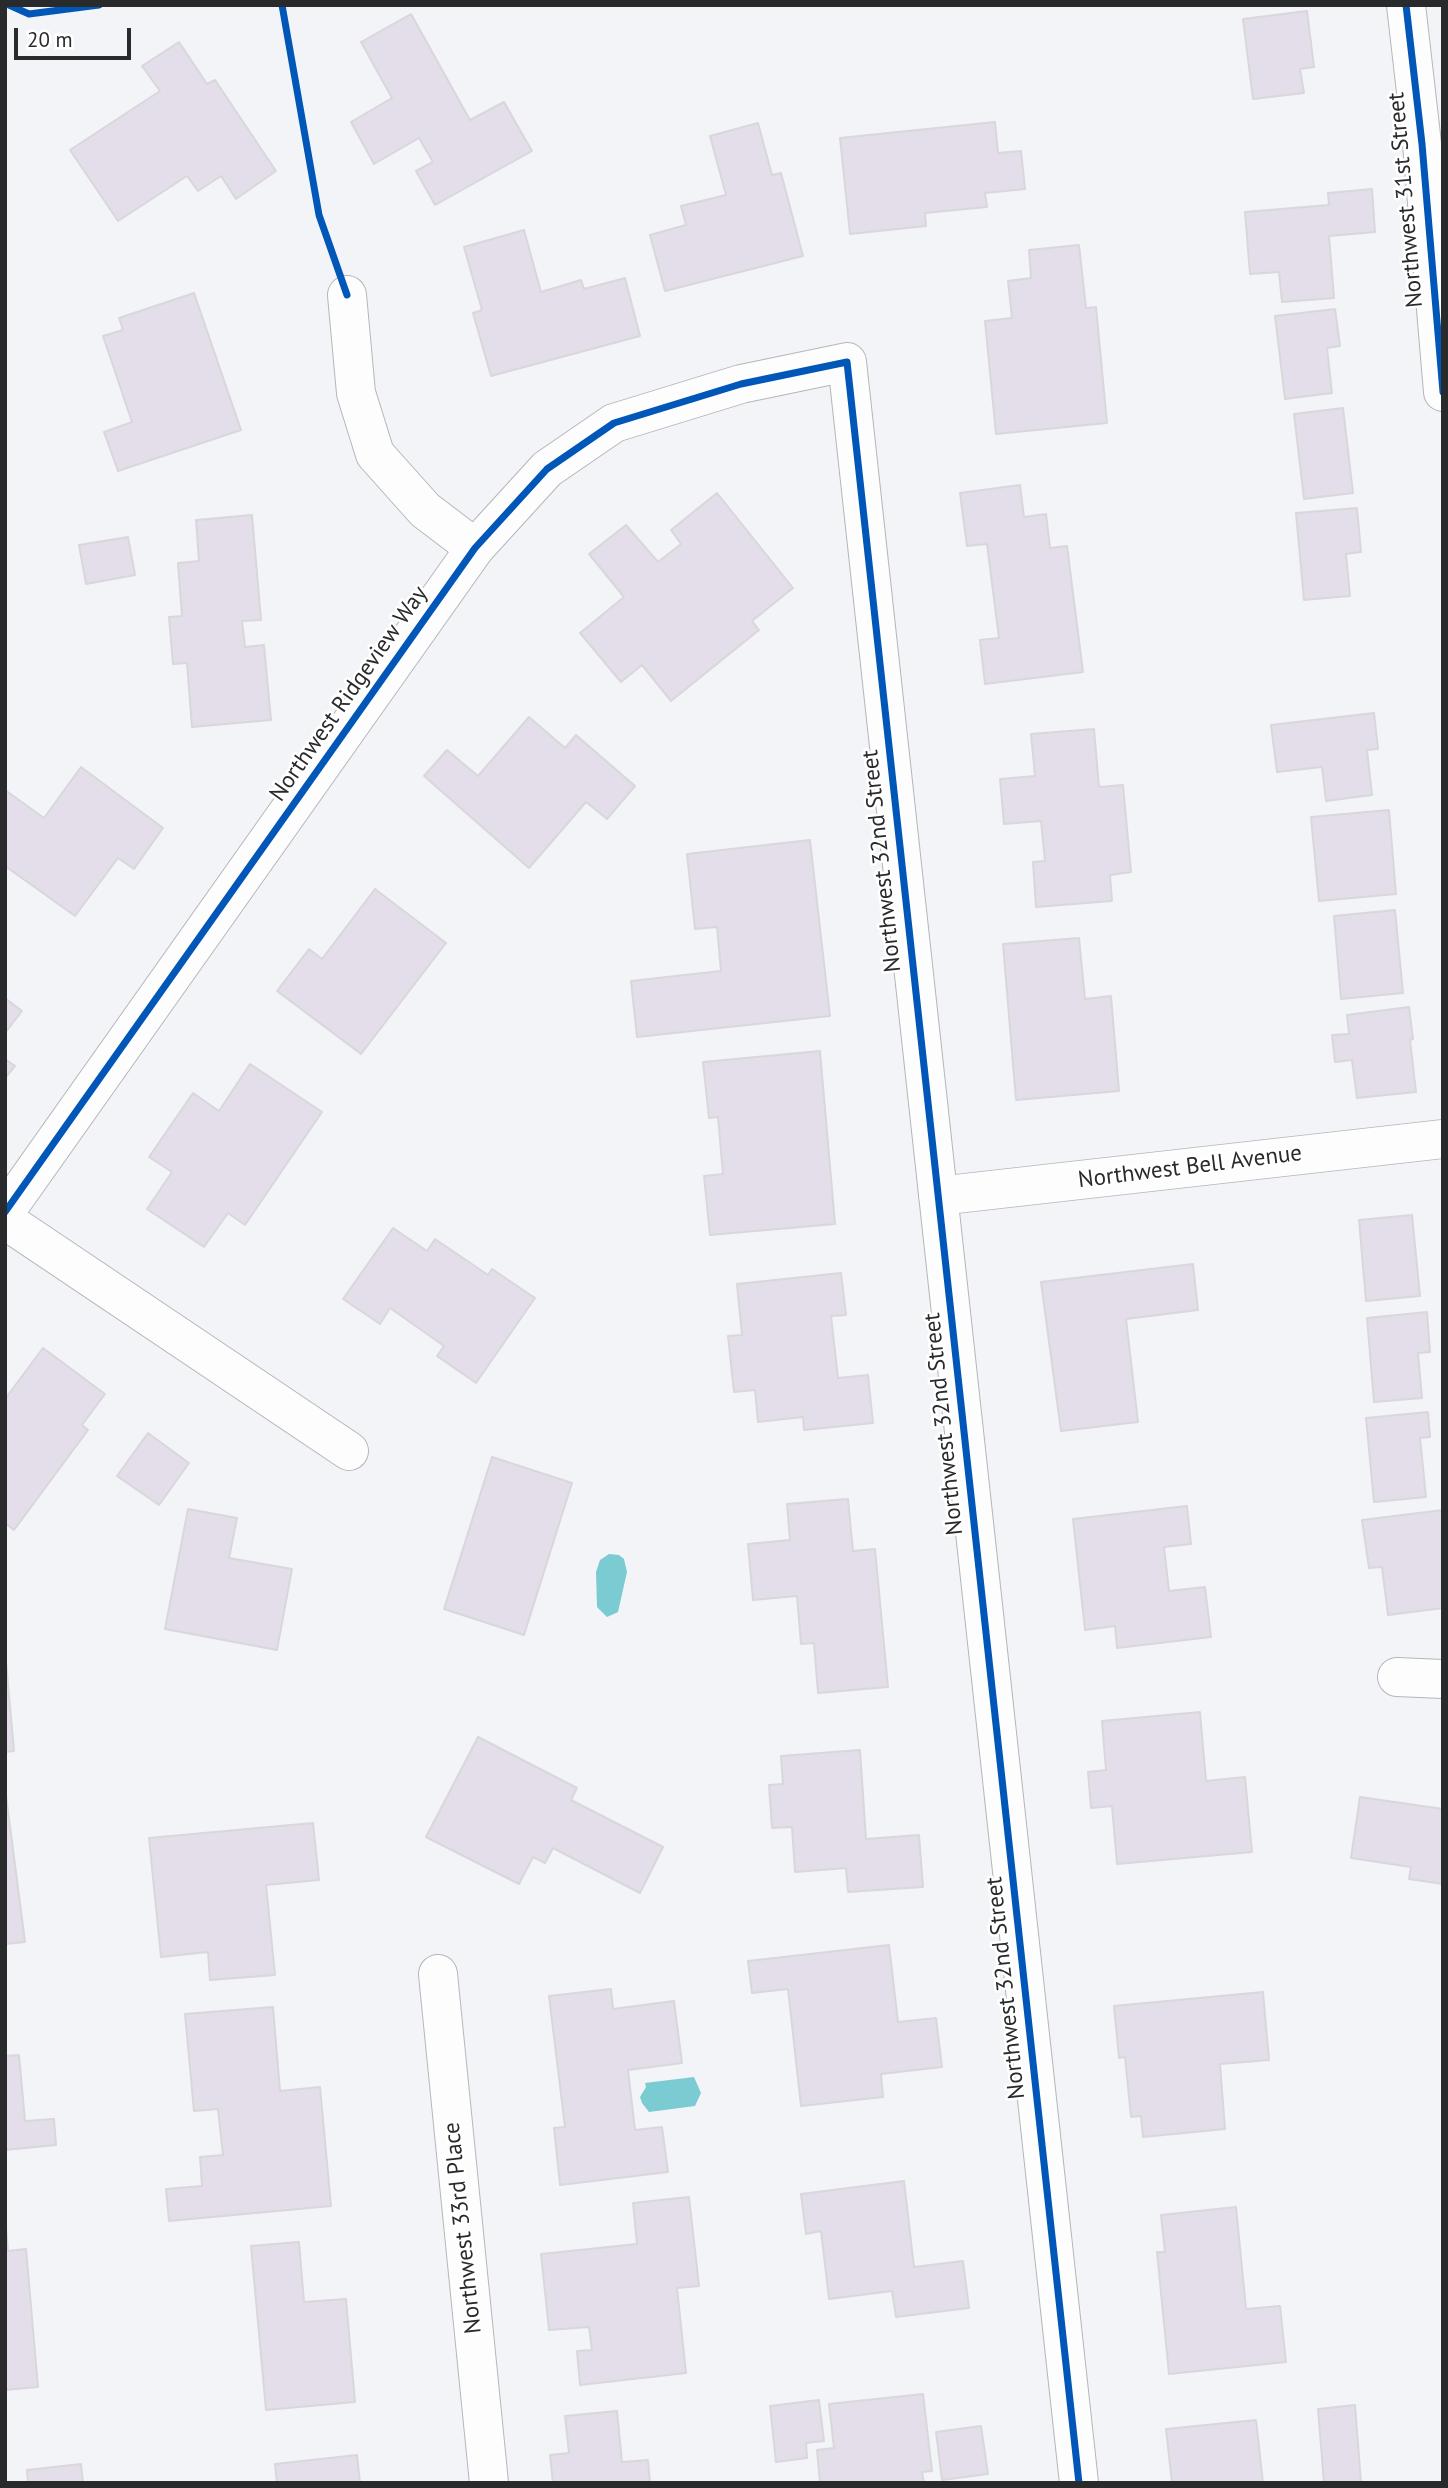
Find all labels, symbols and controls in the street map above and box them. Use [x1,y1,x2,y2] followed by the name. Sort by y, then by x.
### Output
[18,14,135,58] scale bar
[27,26,73,53] text: 20 m
[1383,91,1429,309] street label: Northwest 31st Street
[264,581,434,807] street label: Northwest Ridgeview Way
[857,748,907,974] street label: Northwest 32nd Street
[1077,1140,1303,1194] street label: Northwest Bell Avenue
[919,1311,969,1537] street label: Northwest 32nd Street
[981,1875,1031,2101] street label: Northwest 32nd Street
[438,2121,488,2335] street label: Northwest 33rd Place

